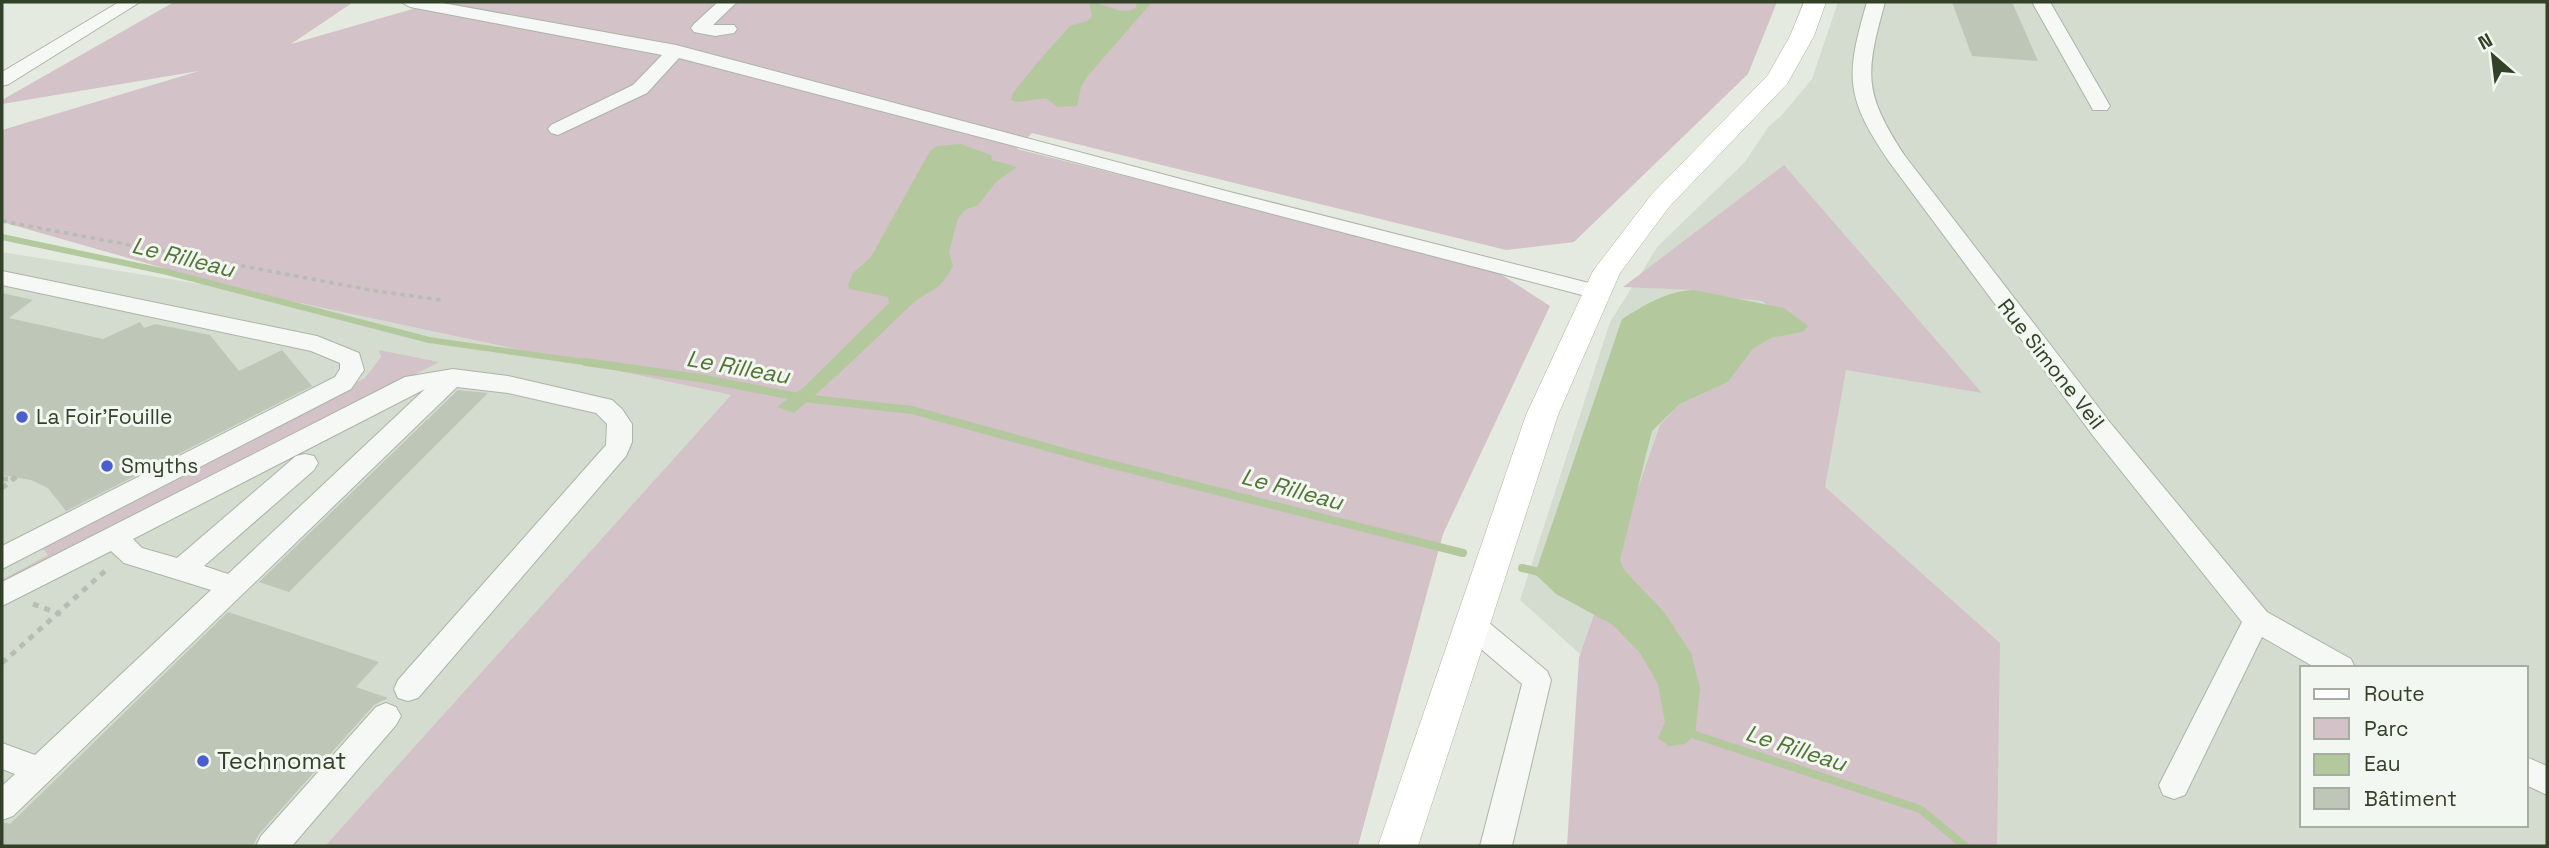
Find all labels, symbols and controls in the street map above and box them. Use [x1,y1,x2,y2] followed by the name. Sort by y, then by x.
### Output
[2458,21,2528,91] north arrow
[2474,27,2497,55] text: N
[129,230,238,284] water label: Le Rilleau
[1992,293,2111,434] street label: Rue Simone Veil
[684,343,793,391] water label: Le Rilleau
[36,403,172,430] place label: La Foir'Fouille
[14,409,30,425] marker: La Foir'Fouille
[121,452,198,479] place label: Smyths
[99,458,115,474] marker: Smyths
[1238,461,1347,517] water label: Le Rilleau
[2300,666,2528,827] legend
[2364,680,2425,707] text: Route
[2364,715,2409,742] text: Parc
[1742,718,1851,779] water label: Le Rilleau
[217,745,346,776] place label: Technomat
[2364,750,2401,777] text: Eau
[195,753,211,769] marker: Technomat
[2364,785,2457,812] text: Bâtiment

